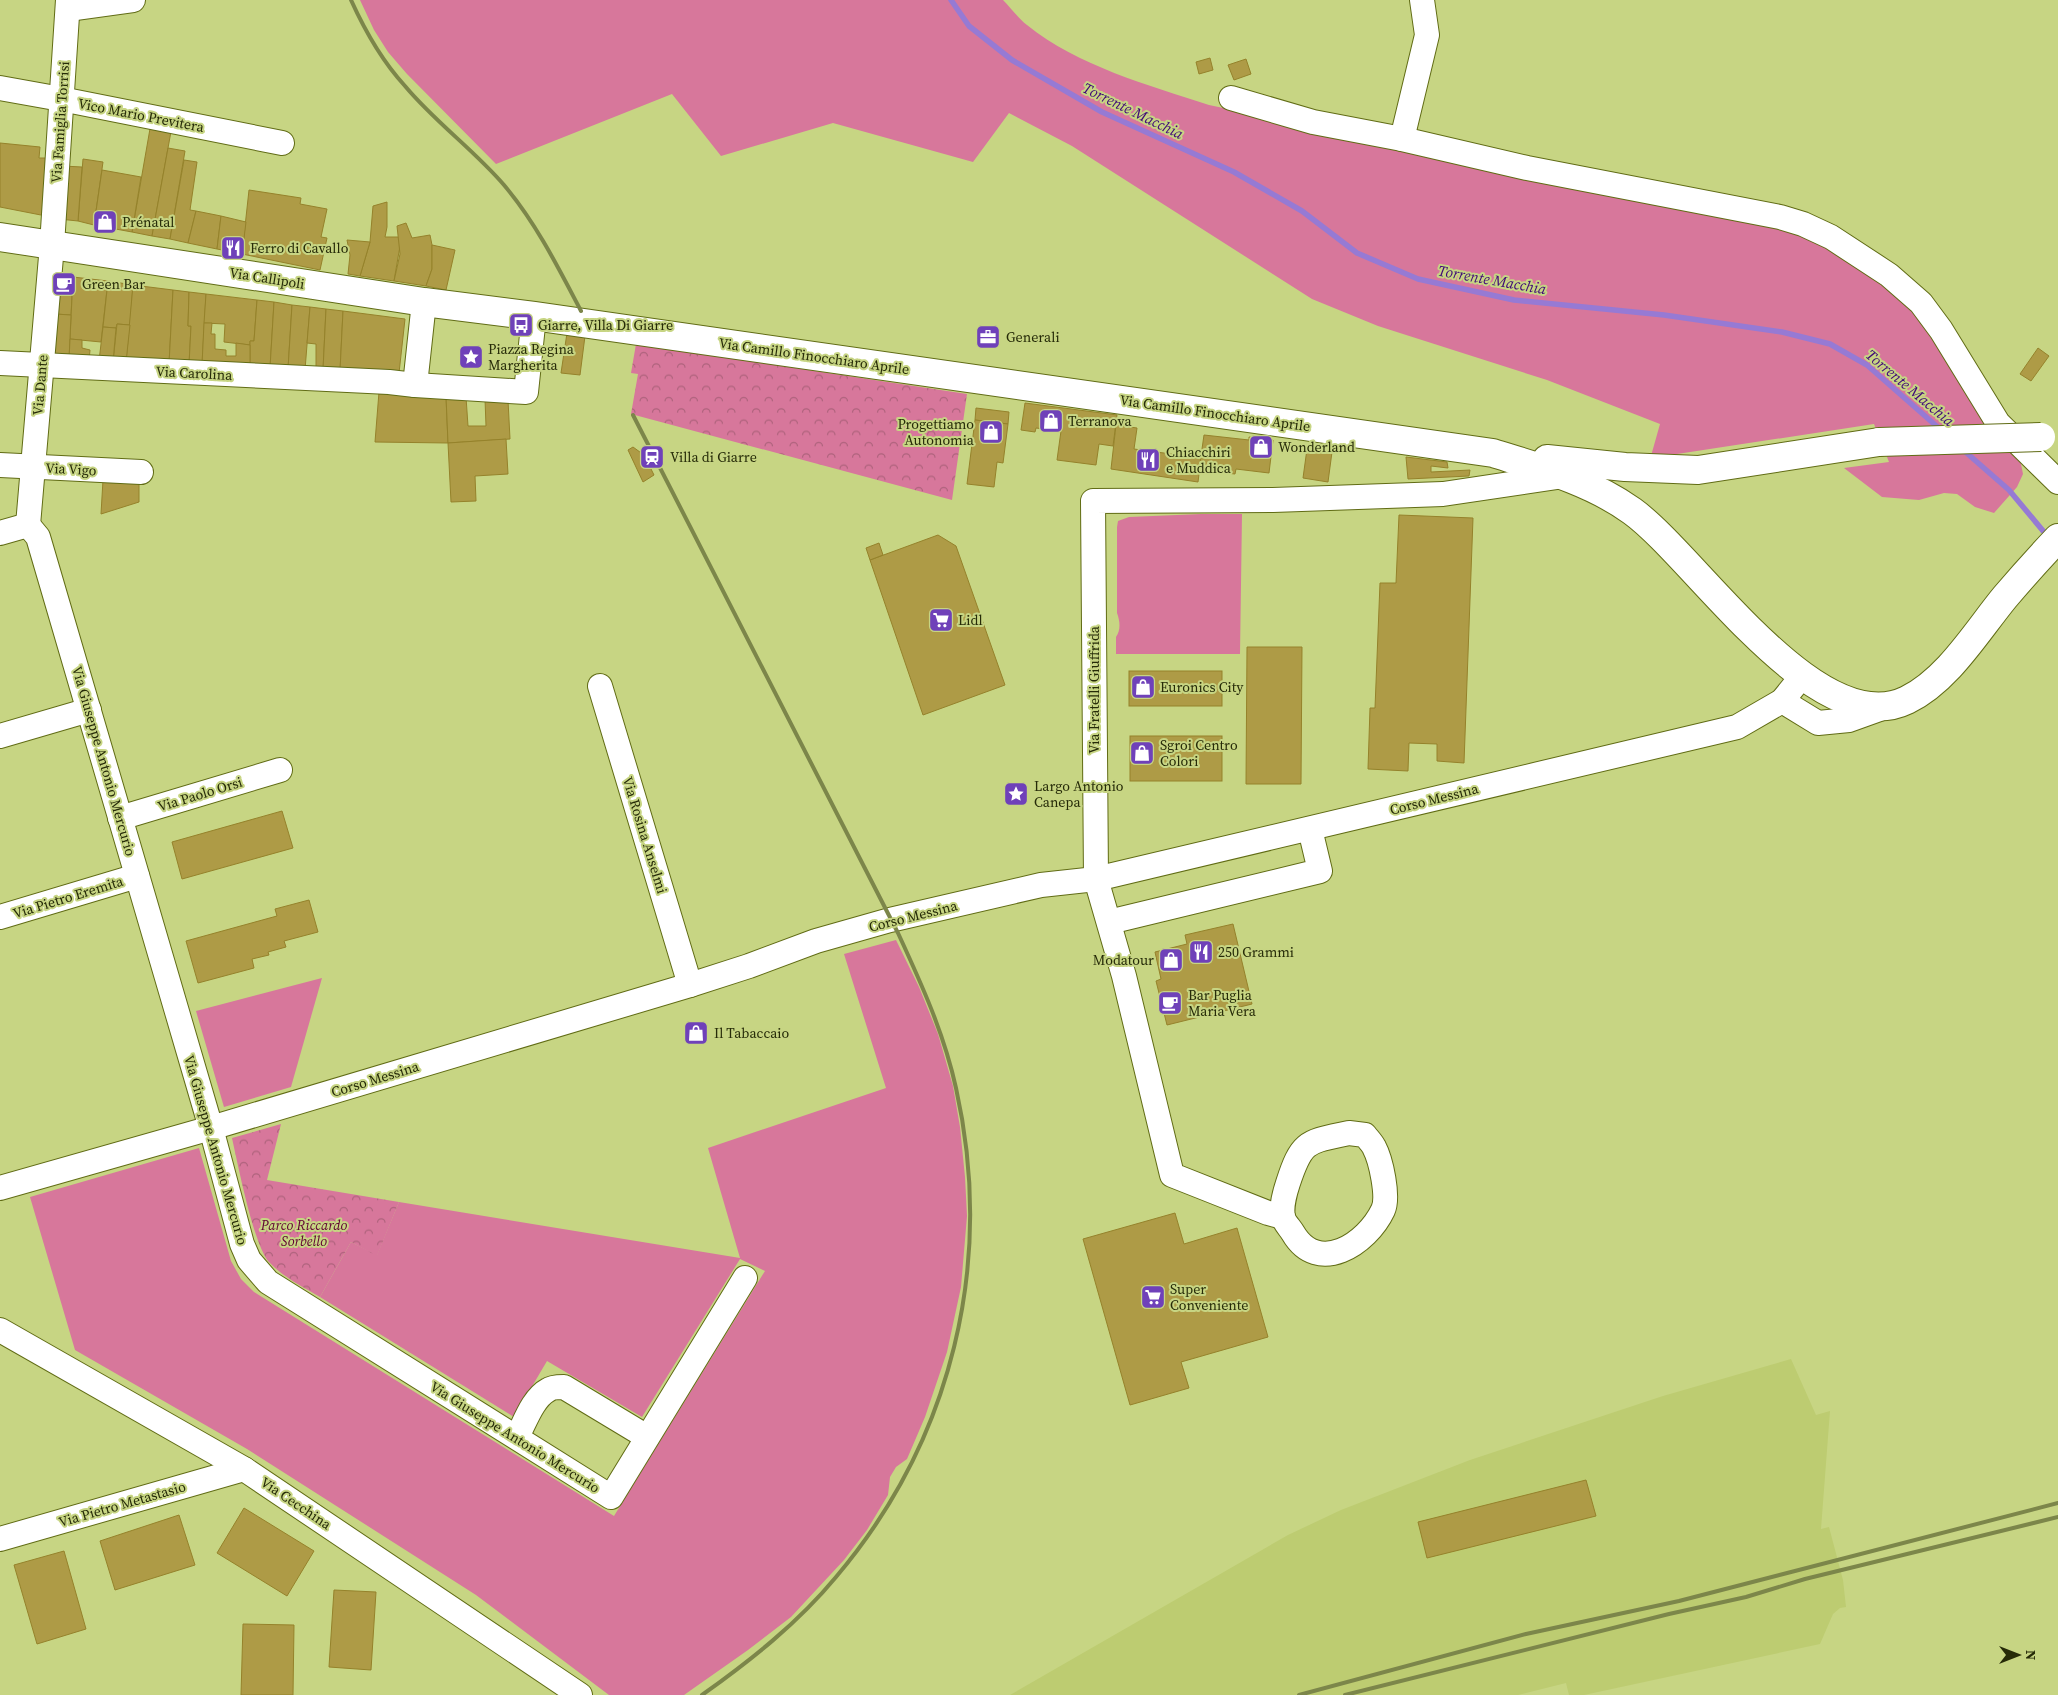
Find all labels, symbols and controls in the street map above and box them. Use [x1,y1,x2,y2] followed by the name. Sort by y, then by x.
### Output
[46,60,74,184] street label: Via Famiglia Torrisi
[1079,77,1187,144] water label: Torrente Macchia
[76,93,207,137] street label: Vico Mario Previtera
[92,209,118,235] shop icon: Prénatal
[122,212,175,232] place label: Prénatal
[220,235,246,261] restaurant icon: Ferro di Cavallo
[250,238,349,258] place label: Ferro di Cavallo
[1436,260,1548,299] water label: Torrente Macchia
[228,262,306,294] street label: Via Callipoli
[51,271,77,297] cafe icon: Green Bar
[82,274,145,294] place label: Green Bar
[508,312,534,338] bus stop icon: Giarre, Villa Di Giarre
[538,315,673,335] place label: Giarre, Villa Di Giarre
[975,324,1001,350] office icon: Generali
[1006,327,1060,347] place label: Generali
[717,333,911,379] street label: Via Camillo Finocchiaro Aprile
[488,339,575,375] place label: Piazza Regina Margherita
[458,344,484,370] place icon: Piazza Regina Margherita
[1862,344,1959,431] water label: Torrente Macchia
[27,354,53,416] street label: Via Dante
[155,361,234,385] street label: Via Carolina
[1118,390,1312,436] street label: Via Camillo Finocchiaro Aprile
[1038,408,1064,434] shop icon: Terranova
[1068,411,1132,431] place label: Terranova
[897,414,975,450] place label: Progettiamo Autonomia
[978,419,1004,445] shop icon: Progettiamo Autonomia
[1248,434,1274,460] shop icon: Wonderland
[1278,437,1355,457] place label: Wonderland
[1166,442,1232,478] place label: Chiacchiri e Muddica
[639,444,665,470] station icon: Villa di Giarre
[670,447,757,467] place label: Villa di Giarre
[1135,447,1161,473] restaurant icon: Chiacchiri e Muddica
[45,458,97,480] street label: Via Vigo
[928,607,954,633] supermarket icon: Lidl
[958,610,983,630] place label: Lidl
[1084,625,1104,754] street label: Via Fratelli Giuffrida
[67,664,141,859] street label: Via Giuseppe Antonio Mercurio
[1130,674,1156,700] shop icon: Euronics City
[1160,677,1244,697] place label: Euronics City
[1160,735,1238,771] place label: Sgroi Centro Colori
[1129,740,1155,766] shop icon: Sgroi Centro Colori
[155,772,245,816] street label: Via Paolo Orsi
[618,774,672,896] street label: Via Rosina Anselmi
[1034,776,1124,812] place label: Largo Antonio Canepa
[1388,778,1481,820] street label: Corso Messina
[1003,781,1029,807] place icon: Largo Antonio Canepa
[10,870,126,923] street label: Via Pietro Eremita
[867,895,960,937] street label: Corso Messina
[1188,939,1214,965] restaurant icon: 250 Grammi
[1218,942,1294,962] place label: 250 Grammi
[1158,947,1184,973] shop icon: Modatour
[1093,950,1154,970] place label: Modatour
[1188,985,1257,1021] place label: Bar Puglia Maria Vera
[1157,990,1183,1016] cafe icon: Bar Puglia Maria Vera
[683,1020,709,1046] shop icon: Il Tabaccaio
[714,1023,790,1043] place label: Il Tabaccaio
[179,1053,253,1248] street label: Via Giuseppe Antonio Mercurio
[329,1056,422,1102] street label: Corso Messina
[260,1215,347,1251] park label: Parco Riccardo Sorbello
[1170,1279,1248,1315] place label: Super Conveniente
[1140,1284,1166,1310] supermarket icon: Super Conveniente
[426,1376,604,1498] street label: Via Giuseppe Antonio Mercurio
[257,1472,336,1534] street label: Via Cecchina
[56,1476,188,1532] street label: Via Pietro Metastasio
[1993,1630,2043,1680] north arrow
[2021,1650,2041,1660] text: N

